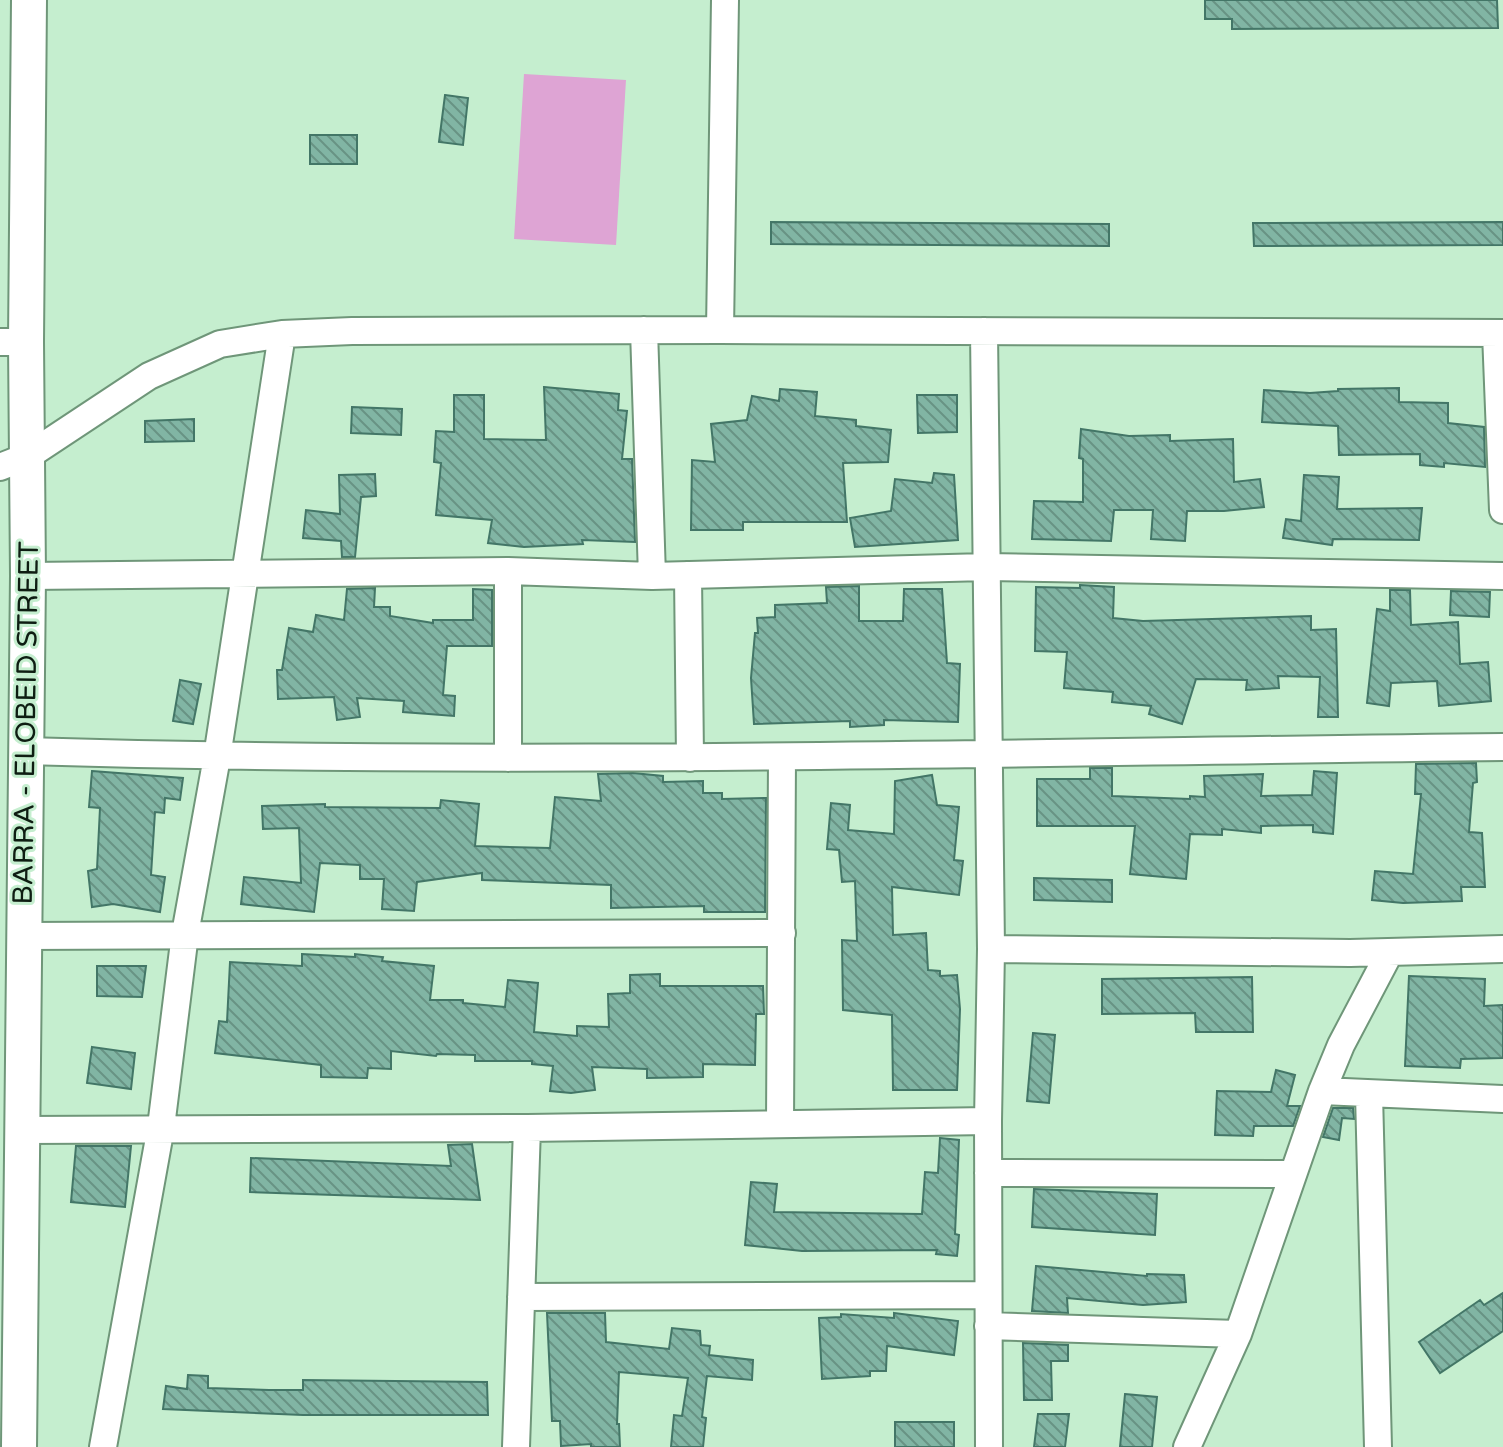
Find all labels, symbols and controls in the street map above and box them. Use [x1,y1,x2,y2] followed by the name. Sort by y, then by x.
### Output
[6,541,46,905] street label: BARRA - ELOBEID STREET

